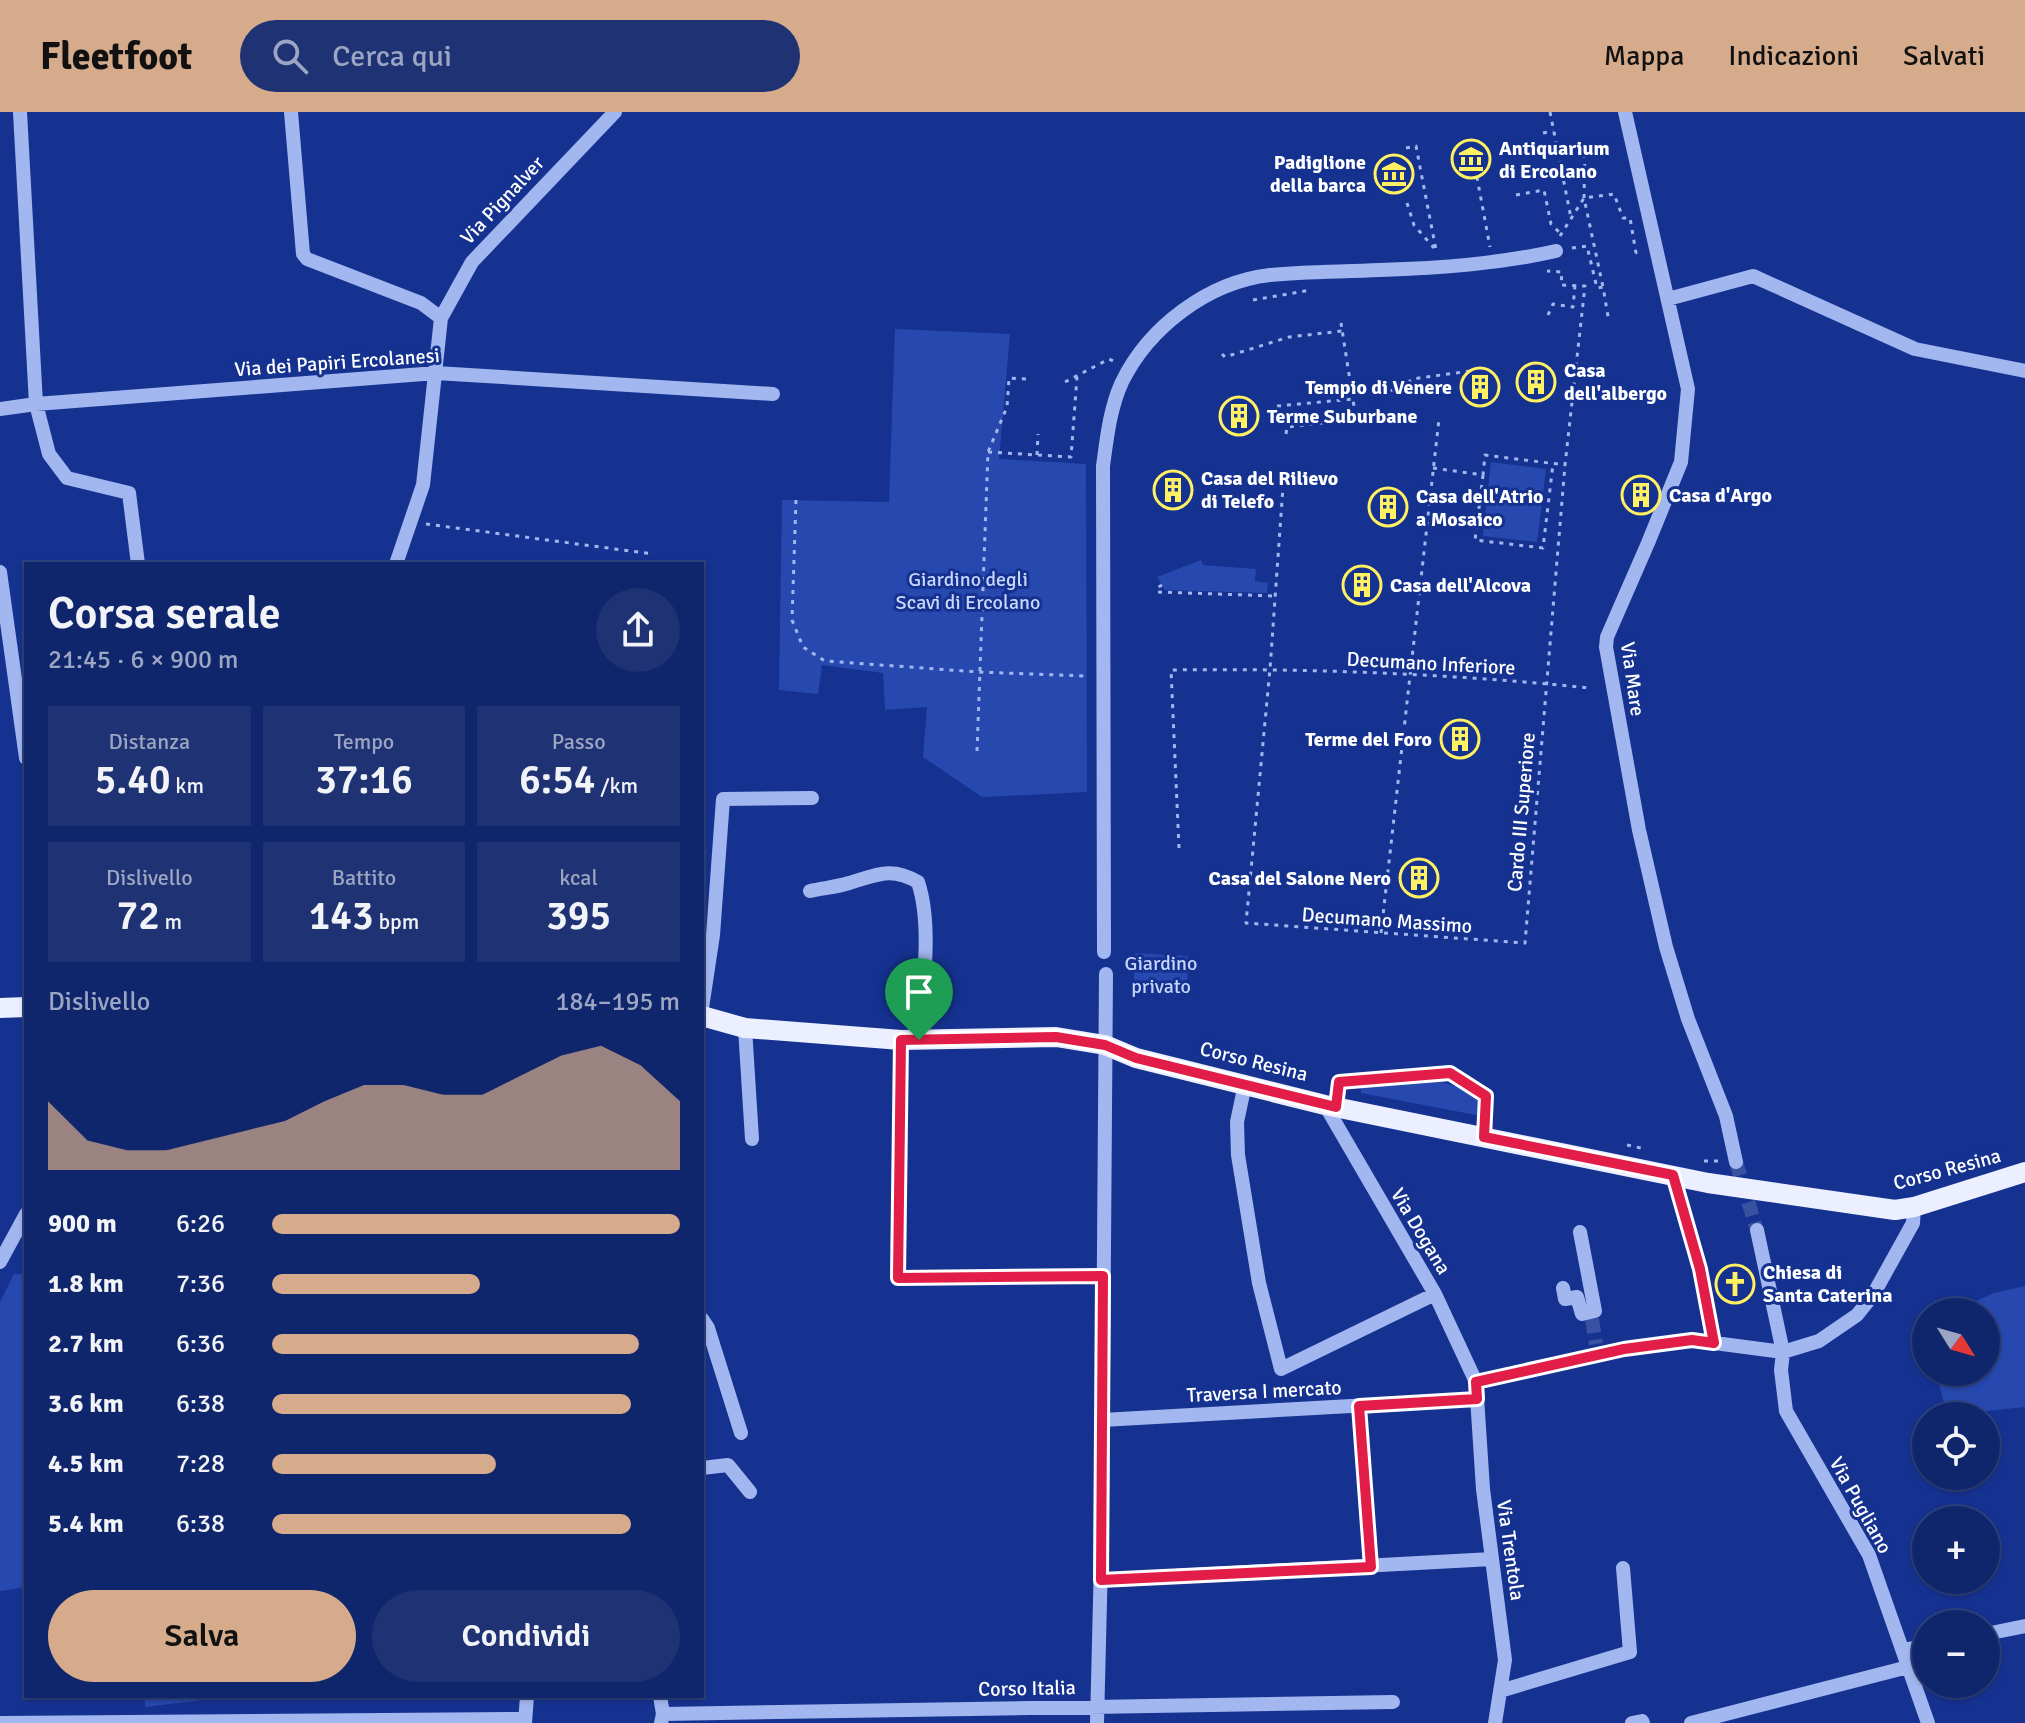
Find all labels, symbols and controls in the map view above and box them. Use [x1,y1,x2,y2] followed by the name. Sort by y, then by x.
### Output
[240,20,800,92] search box
[40,33,192,80] text: Fleetfoot
[268,34,312,78] icon: search
[332,38,452,75] text: Cerca qui
[1604,39,1684,73] text: Mappa
[1728,39,1859,73] text: Indicazioni
[1903,39,1985,73] text: Salvati
[1499,136,1610,184] place label: Antiquarium di Ercolano
[1450,138,1492,180] museum icon: Antiquarium di Ercolano
[1270,150,1366,198] place label: Padiglione della barca
[455,151,550,250] street label: Via Pignalver
[1373,153,1415,195] museum icon: Padiglione della barca
[234,343,440,382] street label: Via dei Papiri Ercolanesi
[1564,358,1667,406] place label: Casa dell'albergo
[1515,361,1557,403] building icon: Casa dell'albergo
[1459,366,1501,408] building icon: Tempio di Venere
[1305,375,1452,400] place label: Tempio di Venere
[1218,395,1260,437] building icon: Terme Suburbane
[1267,404,1417,429] place label: Terme Suburbane
[1201,466,1338,514] place label: Casa del Rilievo di Telefo
[1152,469,1194,511] building icon: Casa del Rilievo di Telefo
[1620,474,1662,516] building icon: Casa d'Argo
[1669,483,1772,508] place label: Casa d'Argo
[1416,484,1544,532] place label: Casa dell'Atrio a Mosaico
[1367,486,1409,528] building icon: Casa dell'Atrio a Mosaico
[1341,564,1383,606] building icon: Casa dell'Alcova
[896,567,1040,615] park label: Giardino degli Scavi di Ercolano
[1390,573,1531,598] place label: Casa dell'Alcova
[48,587,281,641] text: Corsa serale
[596,588,680,672] button: share
[1615,640,1650,718] street label: Via Mare
[48,644,239,676] text: 21:45 · 6 × 900 m
[1346,647,1516,680] street label: Decumano Inferiore
[1439,718,1481,760] building icon: Terme del Foro
[1305,727,1432,752] place label: Terme del Foro
[108,728,190,755] text: Distanza
[334,728,394,755] text: Tempo
[552,728,606,755] text: Passo
[1502,731,1541,893] street label: Cardo III Superiore
[95,755,171,805] text: 5.40
[315,755,413,805] text: 37:16
[519,755,595,805] text: 6:54
[171,772,204,799] text: km
[595,772,638,799] text: /km
[1398,857,1440,899] building icon: Casa del Salone Nero
[106,864,193,891] text: Dislivello
[332,864,396,891] text: Battito
[559,864,598,891] text: kcal
[1209,866,1391,891] place label: Casa del Salone Nero
[117,891,160,941] text: 72
[309,891,374,941] text: 143
[546,891,611,941] text: 395
[1301,902,1473,939] street label: Decumano Massimo
[160,908,182,935] text: m
[374,908,419,935] text: bpm
[1125,951,1197,999] park label: Giardino privato
[885,958,953,1040] pin
[897,970,941,1014] icon: arrive
[48,986,150,1018] text: Dislivello
[556,986,680,1018] text: 184–195 m
[1197,1036,1310,1087] street label: Corso Resina
[1891,1143,2004,1196] street label: Corso Resina
[1385,1183,1456,1279] street label: Via Dogana
[48,1208,117,1240] text: 900 m
[176,1208,225,1240] text: 6:26
[1763,1260,1893,1308] place label: Chiesa di Santa Caterina
[1714,1263,1756,1305] church icon: Chiesa di Santa Caterina
[48,1268,124,1300] text: 1.8 km
[176,1268,225,1300] text: 7:36
[1912,1298,2000,1386] north arrow
[1912,1298,2000,1698] map controls
[48,1328,124,1360] text: 2.7 km
[176,1328,225,1360] text: 6:36
[1186,1375,1342,1408] street label: Traversa I mercato
[48,1388,124,1420] text: 3.6 km
[176,1388,225,1420] text: 6:38
[1912,1402,2000,1490] button: locate
[48,1448,124,1480] text: 4.5 km
[176,1448,225,1480] text: 7:28
[1824,1453,1897,1558] street label: Via Pugliano
[1491,1498,1530,1602] street label: Via Trentola
[1912,1506,2000,1594] button: +
[48,1508,124,1540] text: 5.4 km
[176,1508,225,1540] text: 6:38
[48,1590,356,1682] button: Salva
[372,1590,680,1682] button: Condividi
[1912,1610,2000,1698] button: −
[978,1675,1076,1702] street label: Corso Italia

